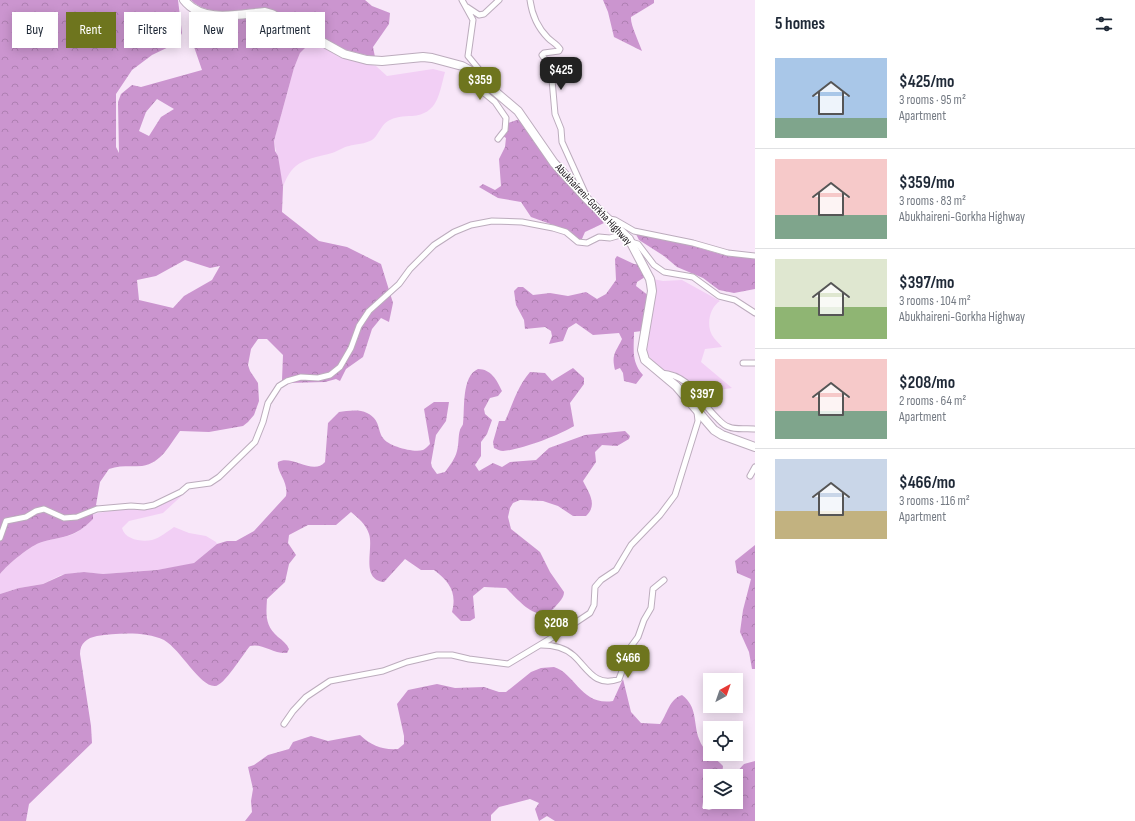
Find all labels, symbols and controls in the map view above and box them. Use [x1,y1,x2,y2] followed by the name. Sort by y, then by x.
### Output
[12,12,58,48] chip: Buy
[66,12,116,48] chip: Rent
[124,12,181,48] chip: Filters
[189,12,238,48] chip: New
[246,12,325,48] chip: Apartment
[1093,13,1115,35] icon: filters
[775,14,825,34] text: 5 homes
[537,57,585,91] pin: $425
[549,62,573,78] text: $425
[456,67,504,101] pin: $359
[468,72,492,88] text: $359
[899,72,954,92] text: $425/mo
[807,74,855,122] icon: home
[899,92,966,108] text: 3 rooms · 95 m²
[899,108,946,124] text: Apartment
[552,160,635,248] street label: Abukhaireni-Gorkha Highway
[899,173,955,193] text: $359/mo
[807,175,855,223] icon: home
[899,193,966,209] text: 3 rooms · 83 m²
[899,209,1025,225] text: Abukhaireni-Gorkha Highway
[899,273,954,293] text: $397/mo
[807,275,855,323] icon: home
[899,293,971,309] text: 3 rooms · 104 m²
[899,309,1025,325] text: Abukhaireni-Gorkha Highway
[899,373,955,393] text: $208/mo
[807,375,855,423] icon: home
[678,381,726,415] pin: $397
[690,386,714,402] text: $397
[899,393,966,409] text: 2 rooms · 64 m²
[899,409,946,425] text: Apartment
[899,473,955,493] text: $466/mo
[807,475,855,523] icon: home
[899,493,970,509] text: 3 rooms · 116 m²
[899,509,946,525] text: Apartment
[532,610,580,644] pin: $208
[544,615,568,631] text: $208
[604,645,652,679] pin: $466
[616,650,640,666] text: $466
[703,673,743,713] north arrow
[703,673,743,809] map controls
[703,721,743,761] button: locate
[703,769,743,809] button: layers

